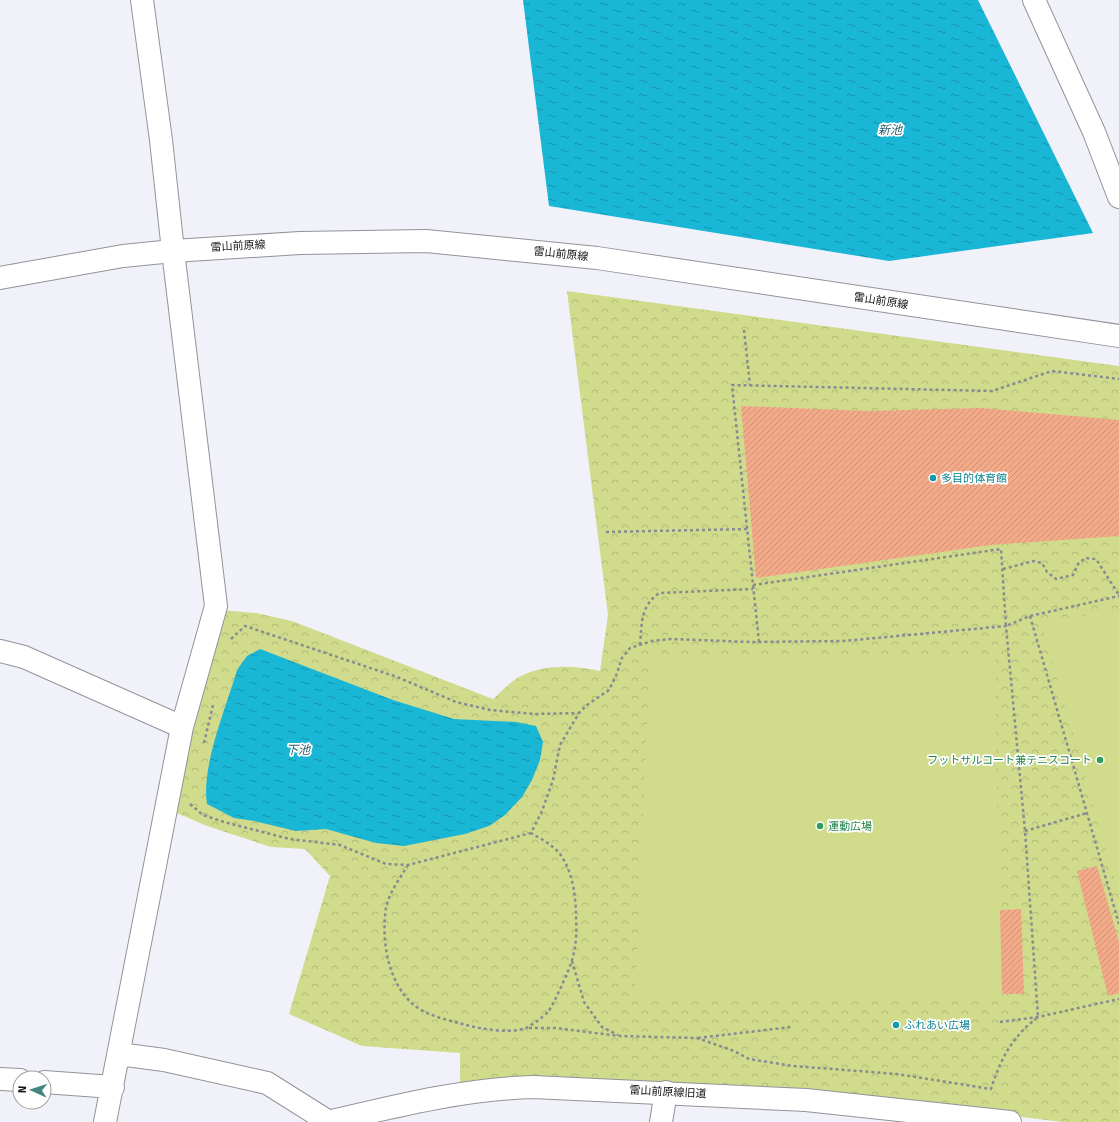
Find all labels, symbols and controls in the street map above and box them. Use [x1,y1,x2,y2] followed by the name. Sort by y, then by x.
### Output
[878,123,903,137] water label: 新池
[210,238,266,254] street label: 雷山前原線
[533,245,589,263] street label: 雷山前原線
[853,290,909,312] street label: 雷山前原線
[941,472,1007,485] place label: 多目的体育館
[928,473,938,483] marker: 多目的体育館
[286,743,311,757] water label: 下池
[927,754,1092,767] place label: フットサルコート兼テニスコート
[1095,755,1105,765] marker: フットサルコート兼テニスコート
[828,820,872,833] place label: 運動広場
[815,821,825,831] marker: 運動広場
[904,1019,970,1032] place label: ふれあい広場
[891,1020,901,1030] marker: ふれあい広場
[12,1070,52,1110] north arrow
[629,1083,707,1101] street label: 雷山前原線旧道
[16,1086,29,1093] text: N

